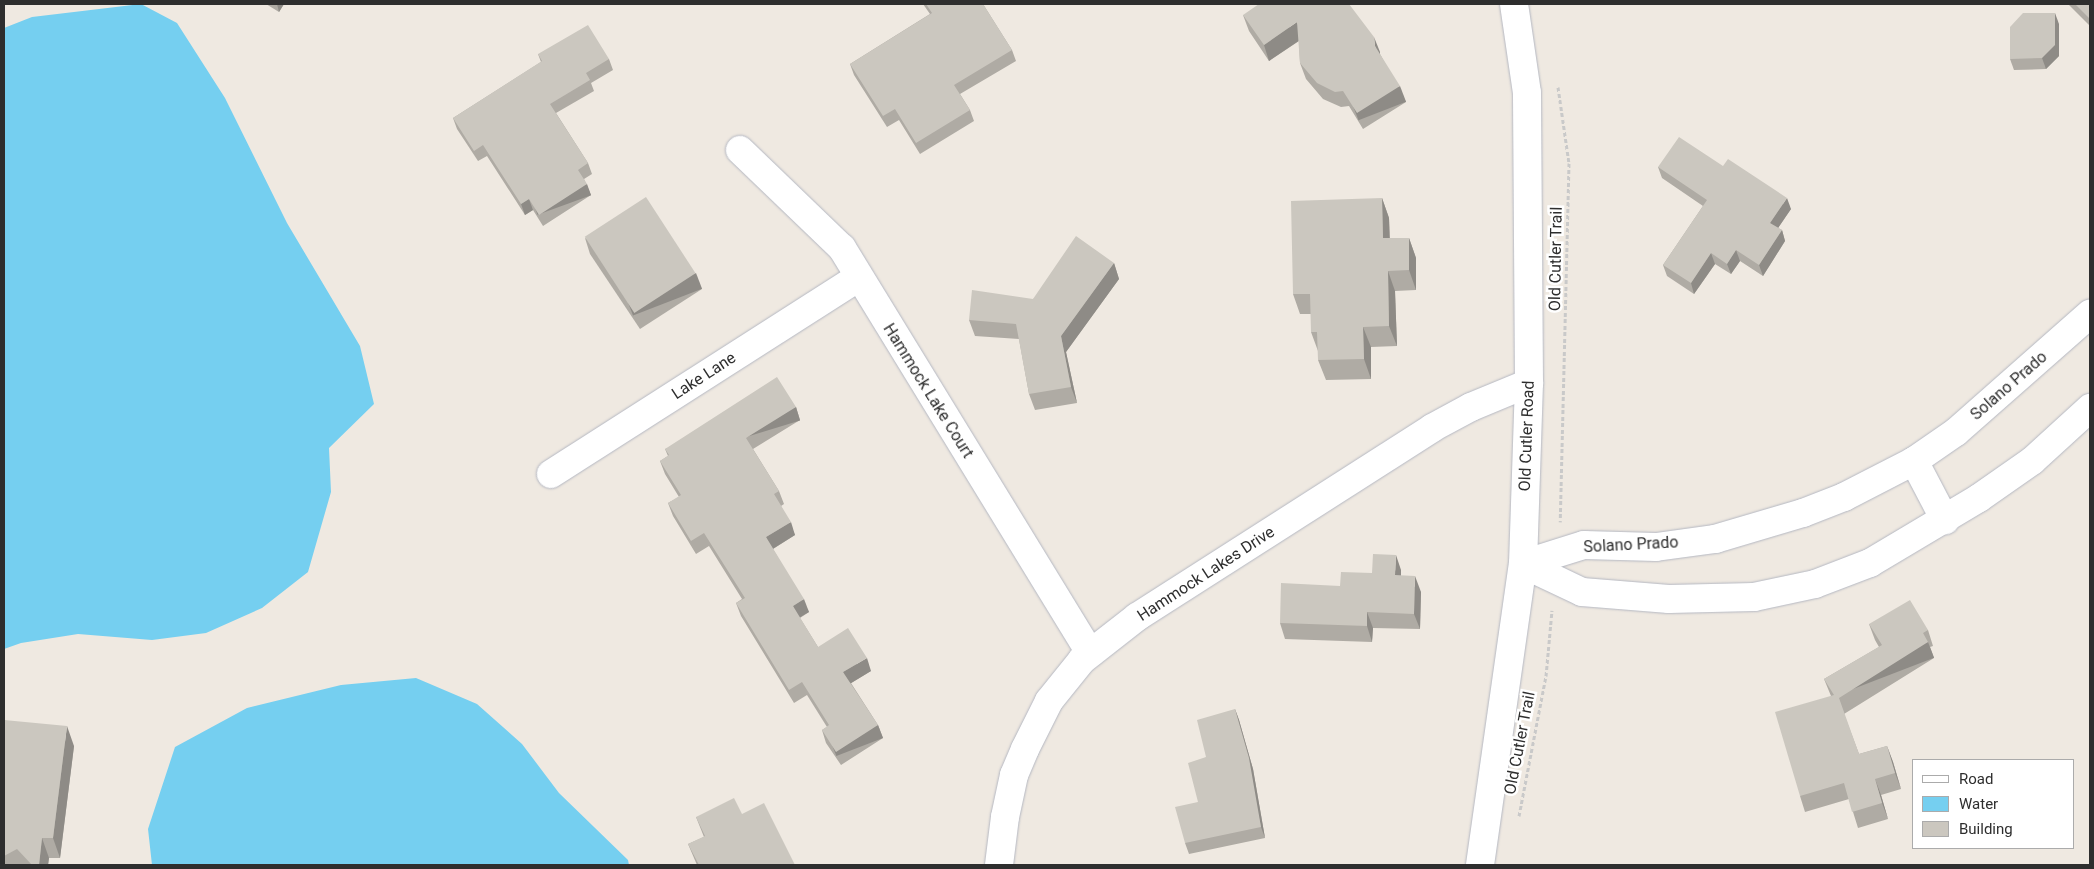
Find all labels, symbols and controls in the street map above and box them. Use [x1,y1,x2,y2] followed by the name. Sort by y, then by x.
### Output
[1545,207,1567,311] street label: Old Cutler Trail
[879,320,977,462] street label: Hammock Lake Court
[668,348,740,404] street label: Lake Lane
[1967,348,2051,424] street label: Solano Prado
[1515,380,1539,492] street label: Old Cutler Road
[1134,522,1278,626] street label: Hammock Lakes Drive
[1583,533,1679,557] street label: Solano Prado
[1501,690,1539,796] street label: Old Cutler Trail
[1912,759,2074,849] legend
[1959,770,1993,788] text: Road
[1959,795,1998,813] text: Water
[1959,820,2013,838] text: Building

